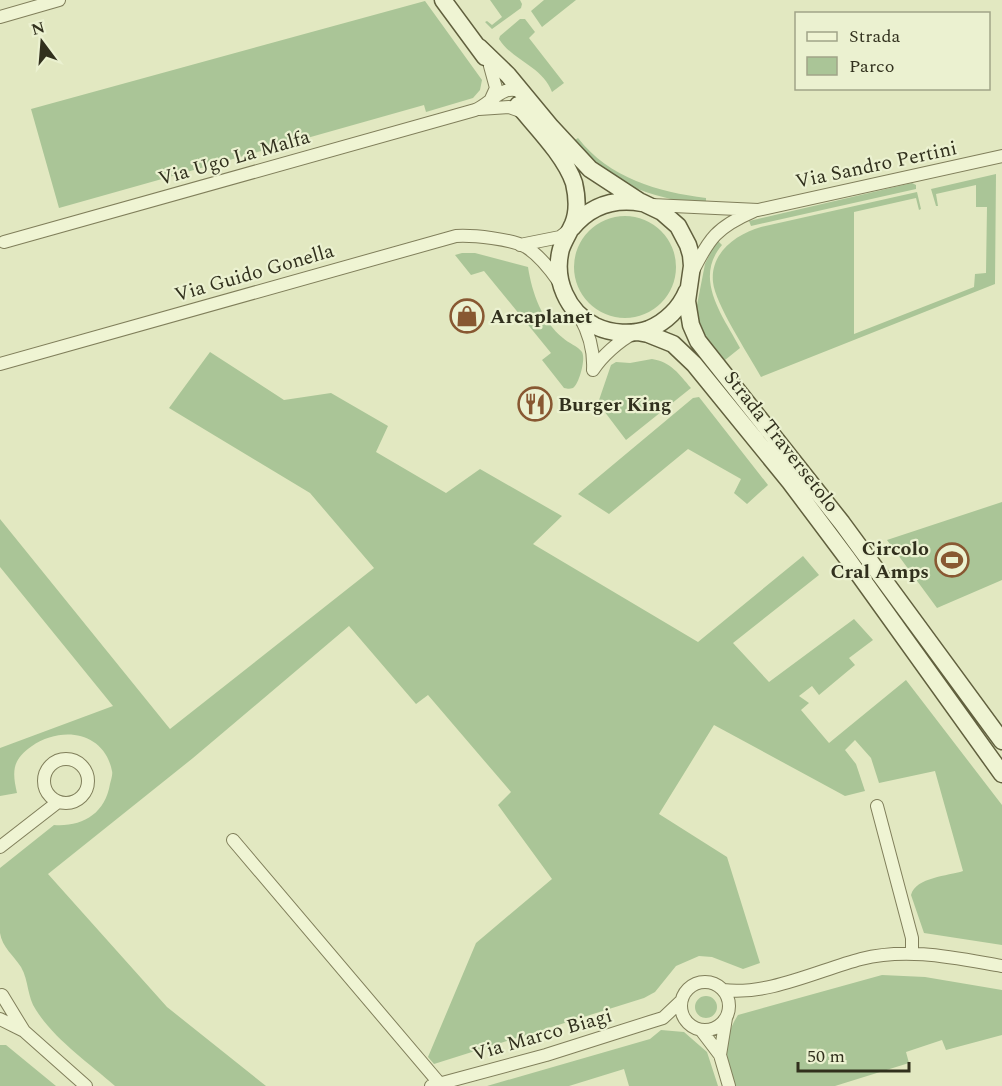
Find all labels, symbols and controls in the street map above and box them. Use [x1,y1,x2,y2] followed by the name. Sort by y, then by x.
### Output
[12,12,72,72] north arrow
[795,12,990,90] legend
[29,15,48,42] text: N
[849,23,900,50] text: Strada
[849,53,894,80] text: Parco
[155,122,314,194] street label: Via Ugo La Malfa
[793,133,960,197] street label: Via Sandro Pertini
[171,236,338,310] street label: Via Guido Gonella
[449,298,485,334] shop icon: Arcaplanet
[490,302,593,332] place label: Arcaplanet
[716,364,846,519] street label: Strada Traversetolo
[517,386,553,422] restaurant icon: Burger King
[558,390,672,420] place label: Burger King
[830,534,929,587] place label: Circolo Cral Amps
[934,542,970,578] sports icon: Circolo Cral Amps
[469,1001,616,1069] street label: Via Marco Biagi
[798,1035,909,1073] scale bar
[807,1043,845,1070] text: 50 m

